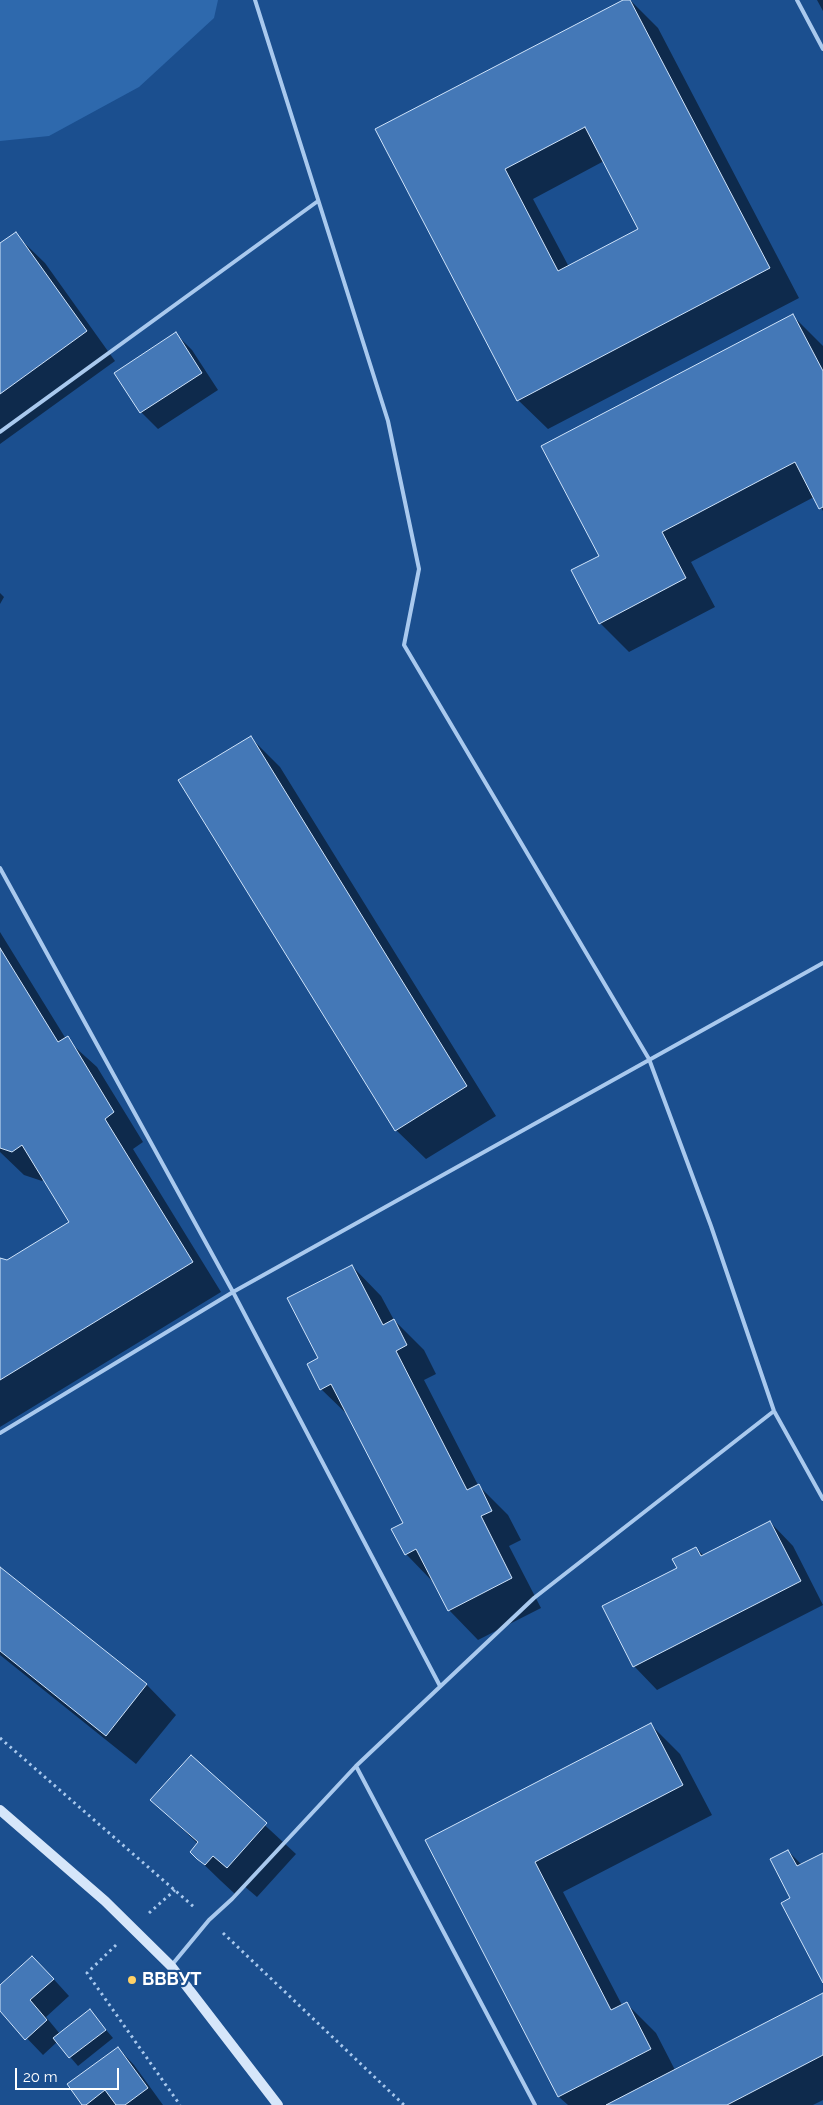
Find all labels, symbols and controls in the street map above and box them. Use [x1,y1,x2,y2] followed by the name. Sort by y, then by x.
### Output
[142,1969,201,1991] place label: ВВВУТ
[126,1974,138,1986] marker: ВВВУТ
[18,2058,121,2090] scale bar
[23,2068,58,2086] text: 20 m

